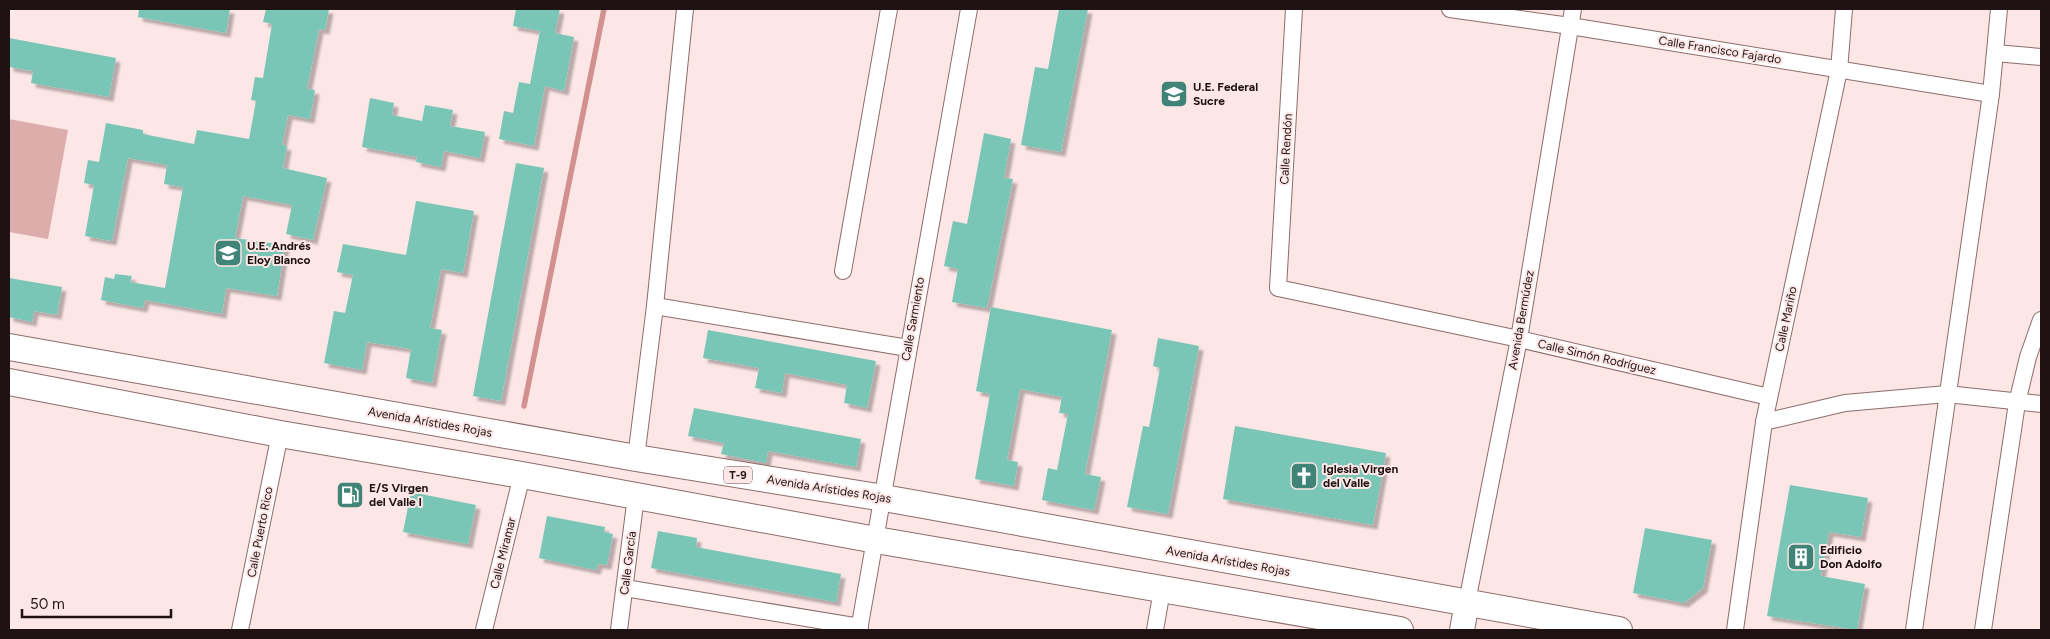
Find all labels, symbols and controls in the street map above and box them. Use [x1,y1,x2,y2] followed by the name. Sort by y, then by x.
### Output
[1658,33,1782,67] street label: Calle Francisco Fajardo
[1159,79,1189,109] school or university icon: U.E. Federal Sucre
[1193,80,1258,108] place label: U.E. Federal Sucre
[1277,113,1295,185] street label: Calle Rendón
[213,238,243,268] school or university icon: U.E. Andrés Eloy Blanco
[247,239,311,267] place label: U.E. Andrés Eloy Blanco
[1505,269,1537,371] street label: Avenida Bermúdez
[899,276,927,362] street label: Calle Sarmiento
[1772,285,1800,353] street label: Calle Mariño
[1536,337,1658,377] street label: Calle Simón Rodríguez
[367,404,493,440] street label: Avenida Arístides Rojas
[1289,461,1319,491] church icon: Iglesia Virgen del Valle
[1323,462,1398,490] place label: Iglesia Virgen del Valle
[724,466,752,484] road number: T-9
[766,472,893,506] street label: Avenida Arístides Rojas
[335,480,365,510] fuel station icon: E/S Virgen del Valle I
[369,481,429,509] place label: E/S Virgen del Valle I
[244,485,276,578] street label: Calle Puerto Rico
[487,516,519,590] street label: Calle Miramar
[617,530,639,596] street label: Calle García
[1786,542,1816,572] building icon: Edificio Don Adolfo
[1165,543,1291,579] street label: Avenida Arístides Rojas
[1820,543,1882,571] place label: Edificio Don Adolfo
[22,586,171,618] scale bar
[30,595,65,613] text: 50 m

